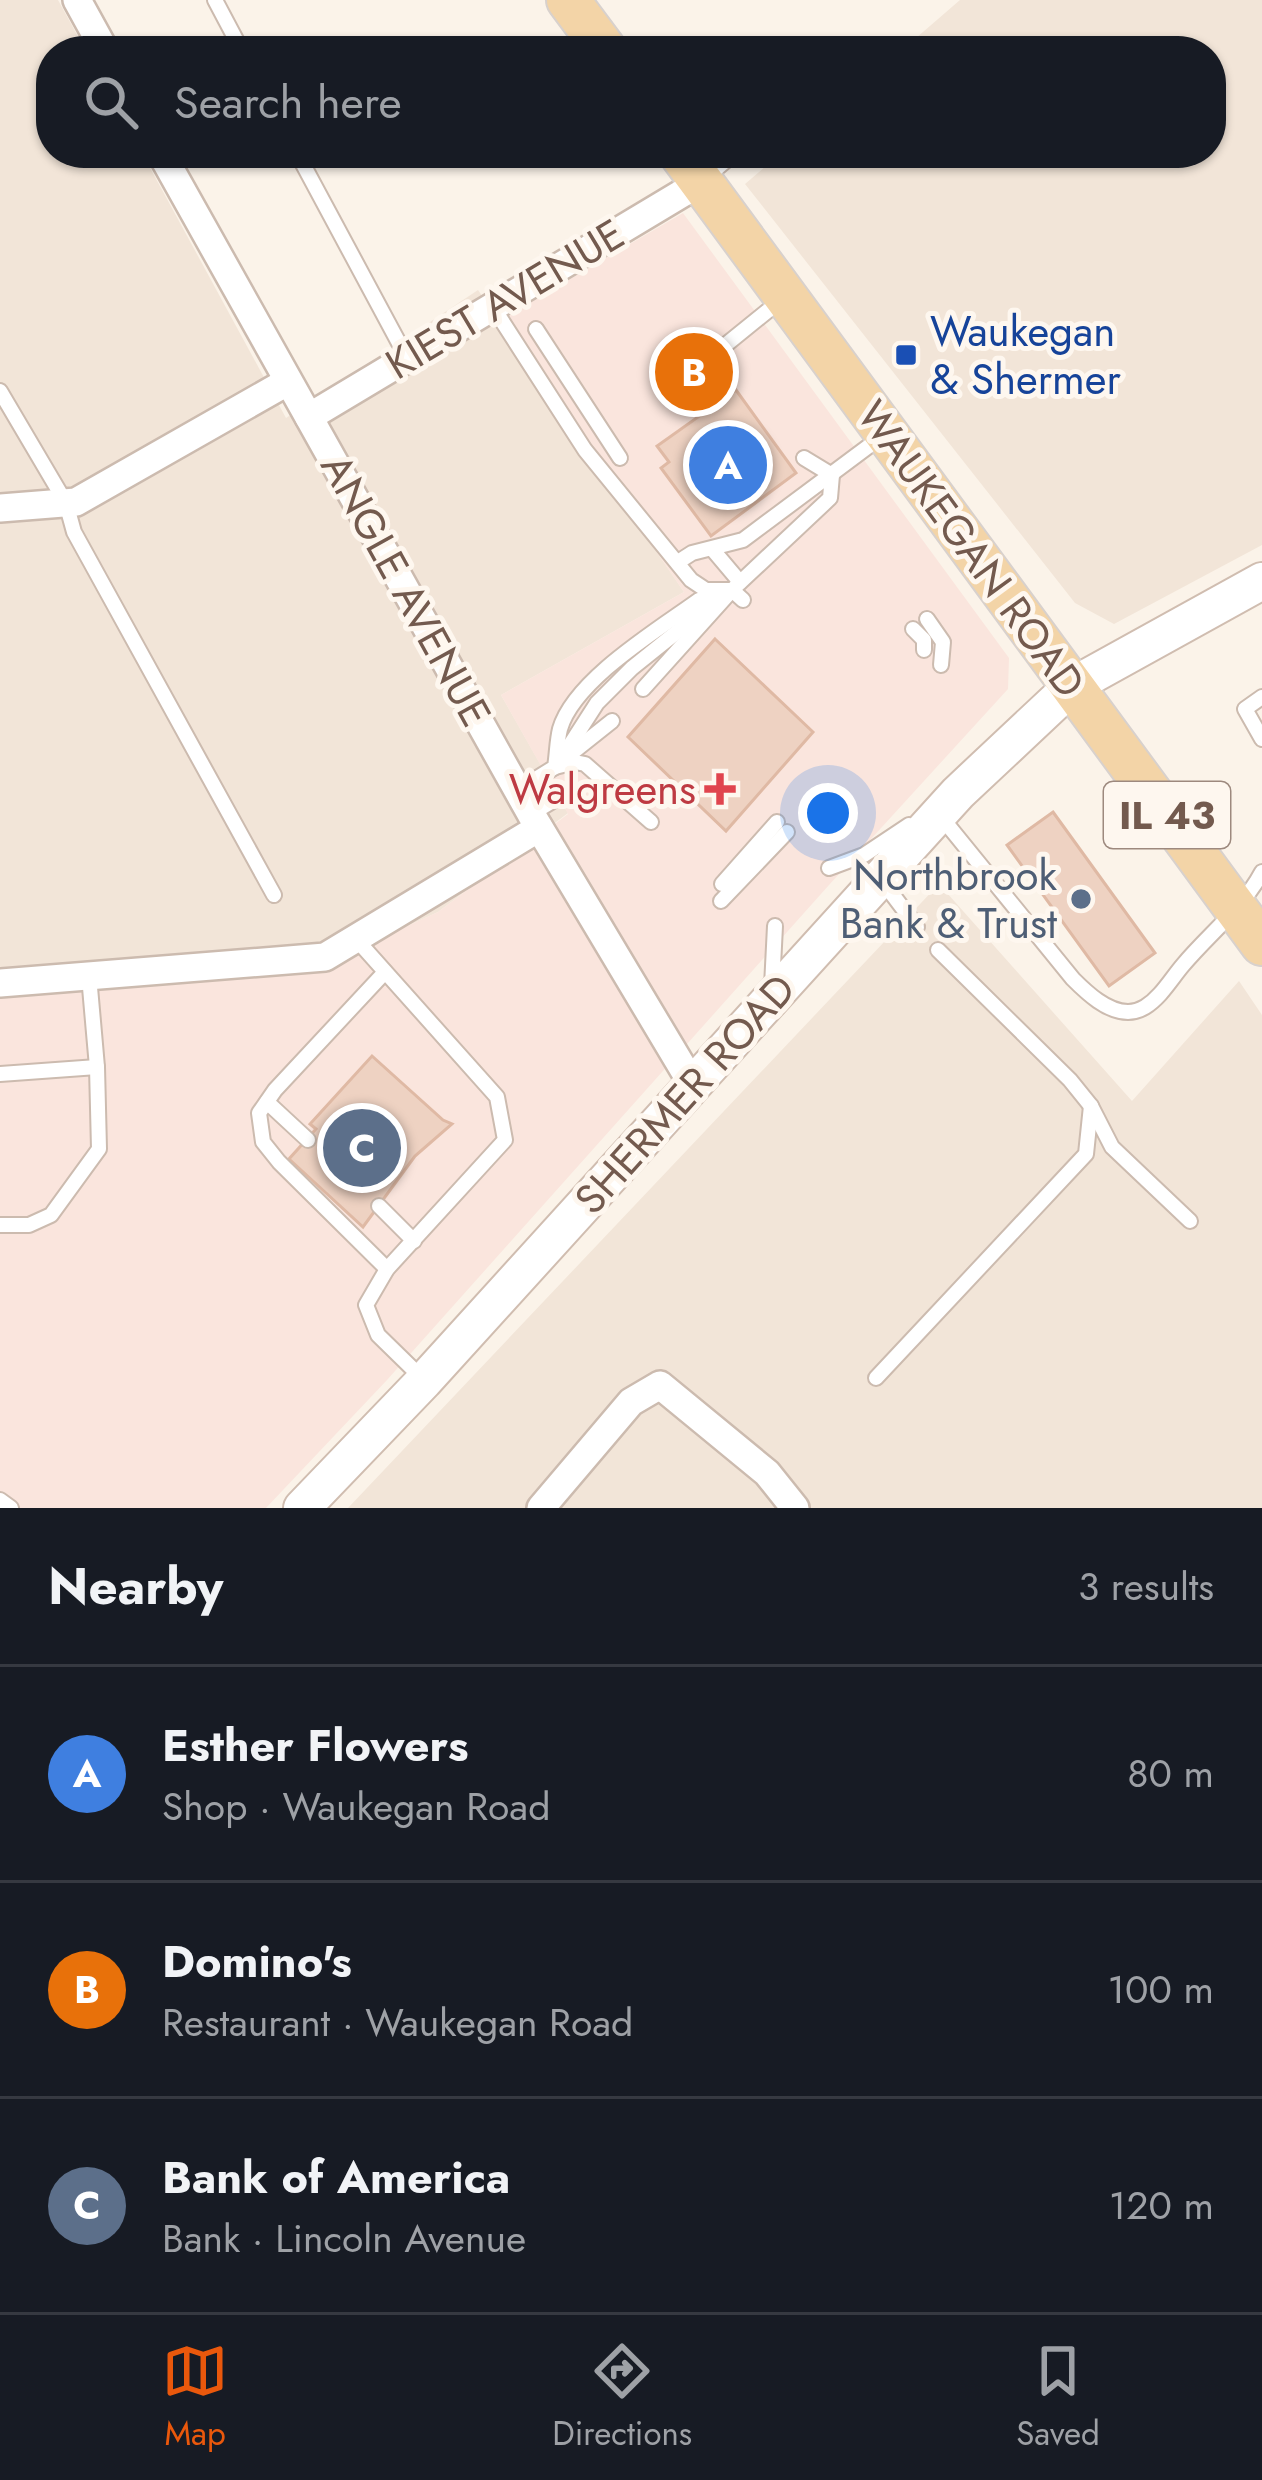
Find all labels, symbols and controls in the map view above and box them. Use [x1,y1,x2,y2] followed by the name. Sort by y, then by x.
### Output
[36,36,1226,168] search box
[78,69,144,135] icon: search
[174,70,402,135] text: Search here
[374,204,636,394] street label: KIEST AVENUE
[930,301,1121,410] place label: Waukegan & Shermer
[655,327,733,417] pin: B
[893,342,919,368] marker: Waukegan & Shermer
[842,388,1100,710] street label: WAUKEGAN ROAD
[689,420,767,510] pin: A
[306,442,506,738] street label: ANGLE AVENUE
[509,759,696,820] place label: Walgreens
[707,776,733,802] marker: Walgreens
[1104,782,1230,848] road number: IL 43
[798,783,858,843] your location
[840,845,1058,954] place label: Northbrook Bank & Trust
[1068,886,1094,912] marker: Northbrook Bank & Trust
[560,960,810,1228] street label: SHERMER ROAD
[323,1103,401,1193] pin: C
[48,1549,223,1623] text: Nearby
[1078,1558,1214,1615] text: 3 results
[162,1713,469,1778] text: Esther Flowers
[73,1745,101,1802] text: A
[1127,1745,1214,1802] text: 80 m
[162,1778,550,1835] text: Shop · Waukegan Road
[162,1929,352,1994] text: Domino's
[74,1961,100,2018] text: B
[1108,1961,1214,2018] text: 100 m
[162,1994,633,2051] text: Restaurant · Waukegan Road
[162,2145,510,2210] text: Bank of America
[73,2177,101,2234] text: C
[1109,2177,1214,2234] text: 120 m
[162,2210,526,2267] text: Bank · Lincoln Avenue
[162,2338,228,2457] tab: Map
[552,2338,692,2457] tab: Directions
[1016,2338,1100,2457] tab: Saved

